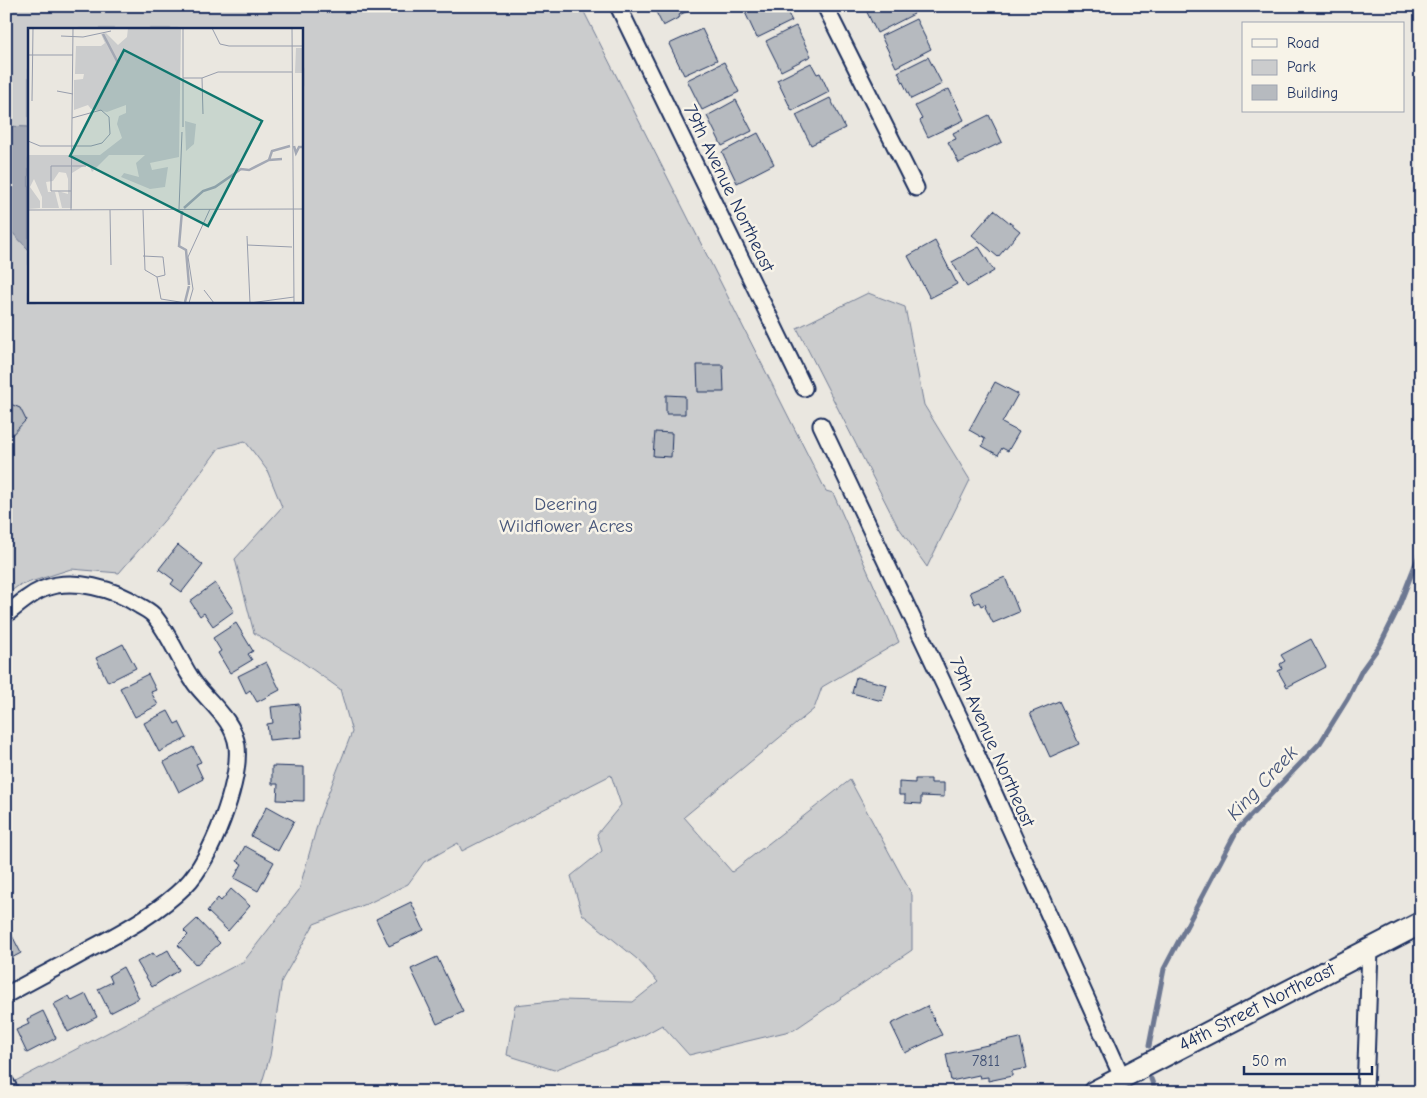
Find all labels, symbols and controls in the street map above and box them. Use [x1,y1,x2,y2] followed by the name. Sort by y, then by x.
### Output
[1242,22,1404,112] legend
[28,28,302,302] inset map
[1287,34,1319,52] text: Road
[1287,58,1316,76] text: Park
[1287,84,1338,102] text: Building
[679,101,779,276] street label: 79th Avenue Northeast
[499,493,633,537] park label: Deering Wildflower Acres
[945,654,1040,831] street label: 79th Avenue Northeast
[1222,741,1302,825] water label: King Creek
[1175,958,1339,1056] street label: 44th Street Northeast
[1244,1043,1372,1075] scale bar
[972,1052,1000,1070] house number: 7811
[1252,1052,1287,1070] text: 50 m

